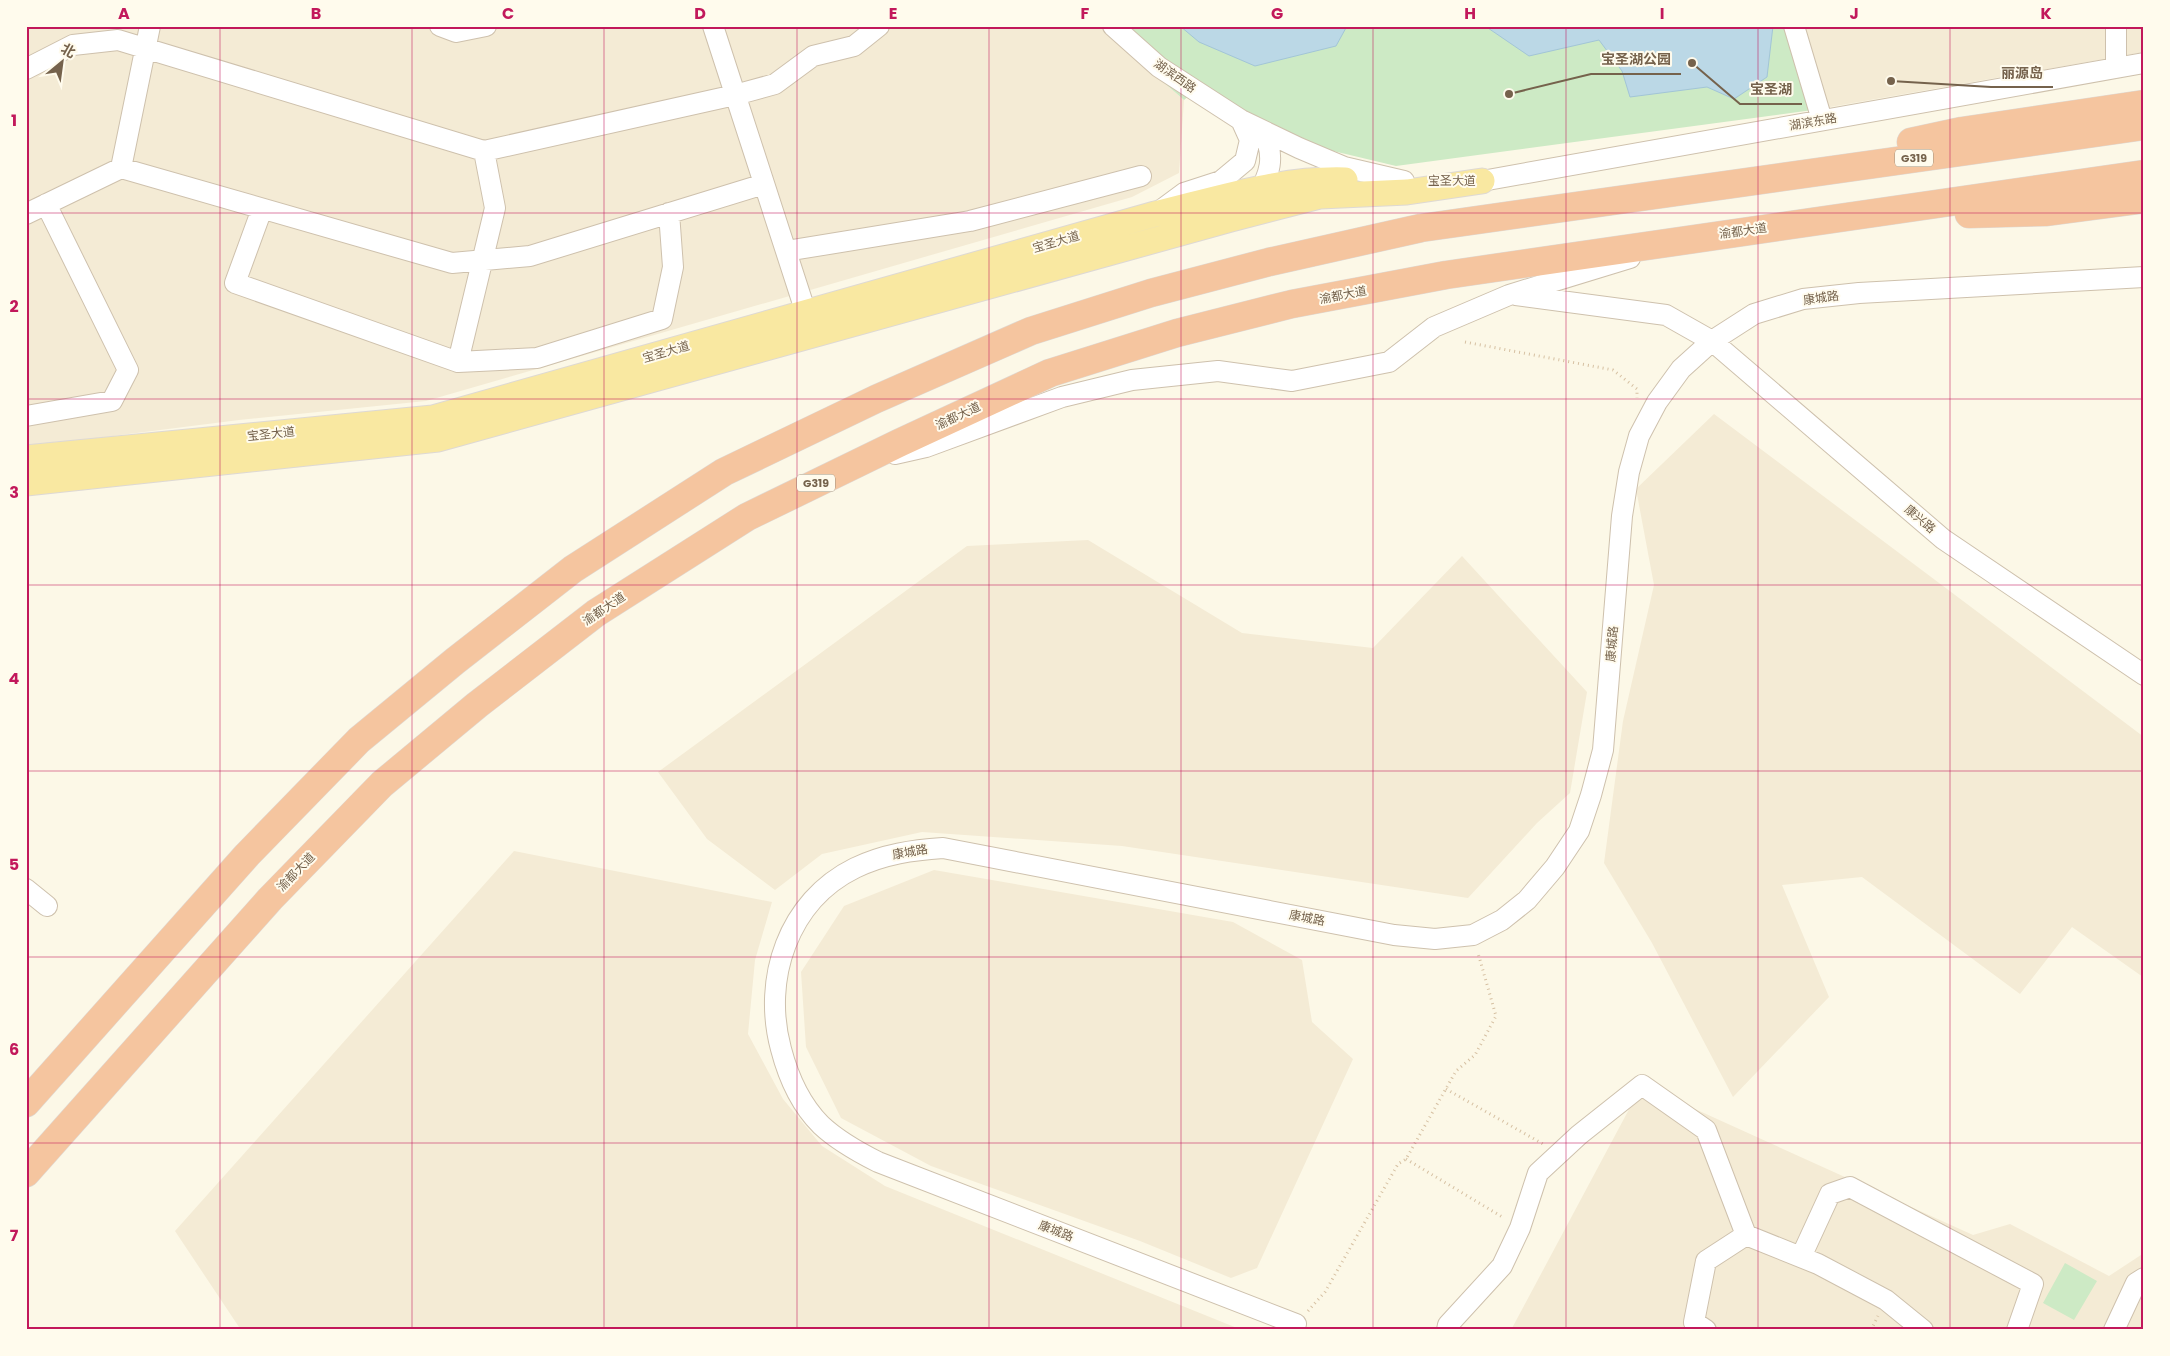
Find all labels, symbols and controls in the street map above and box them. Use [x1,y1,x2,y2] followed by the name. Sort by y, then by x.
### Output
[118,2,130,25] text: A
[311,2,321,25] text: B
[502,2,514,25] text: C
[694,2,706,25] text: D
[889,2,897,25] text: E
[1081,2,1090,25] text: F
[1271,2,1283,25] text: G
[1464,2,1476,25] text: H
[1660,2,1664,25] text: I
[1849,2,1859,25] text: J
[2040,2,2052,25] text: K
[38,38,88,88] north arrow
[57,38,79,63] text: 北
[1591,45,1681,74] callout: 宝圣湖公园
[1601,49,1671,69] text: 宝圣湖公园
[1151,55,1200,96] street label: 湖滨西路
[1991,58,2053,87] callout: 丽源岛
[2001,63,2043,83] text: 丽源岛
[1740,75,1802,104] callout: 宝圣湖
[1750,79,1792,99] text: 宝圣湖
[11,109,17,132] text: 1
[1788,109,1838,134] street label: 湖滨东路
[1895,150,1933,167] road number: G319
[1428,172,1476,189] street label: 宝圣大道
[1718,219,1768,242] street label: 渝都大道
[1030,227,1081,256] street label: 宝圣大道
[1318,282,1368,307] street label: 渝都大道
[1802,287,1840,308] street label: 康城路
[9,295,19,318] text: 2
[640,337,691,366] street label: 宝圣大道
[932,398,983,433] street label: 渝都大道
[246,423,296,444] street label: 宝圣大道
[797,474,835,492] road number: G319
[9,481,19,504] text: 3
[1901,501,1940,537] street label: 康兴路
[579,588,628,629] street label: 渝都大道
[1601,625,1622,663] street label: 康城路
[9,667,20,690] text: 4
[891,840,929,863] street label: 康城路
[273,848,318,895] street label: 渝都大道
[9,853,19,876] text: 5
[1288,906,1326,929] street label: 康城路
[9,1038,19,1061] text: 6
[1036,1216,1076,1245] street label: 康城路
[10,1224,19,1247] text: 7

